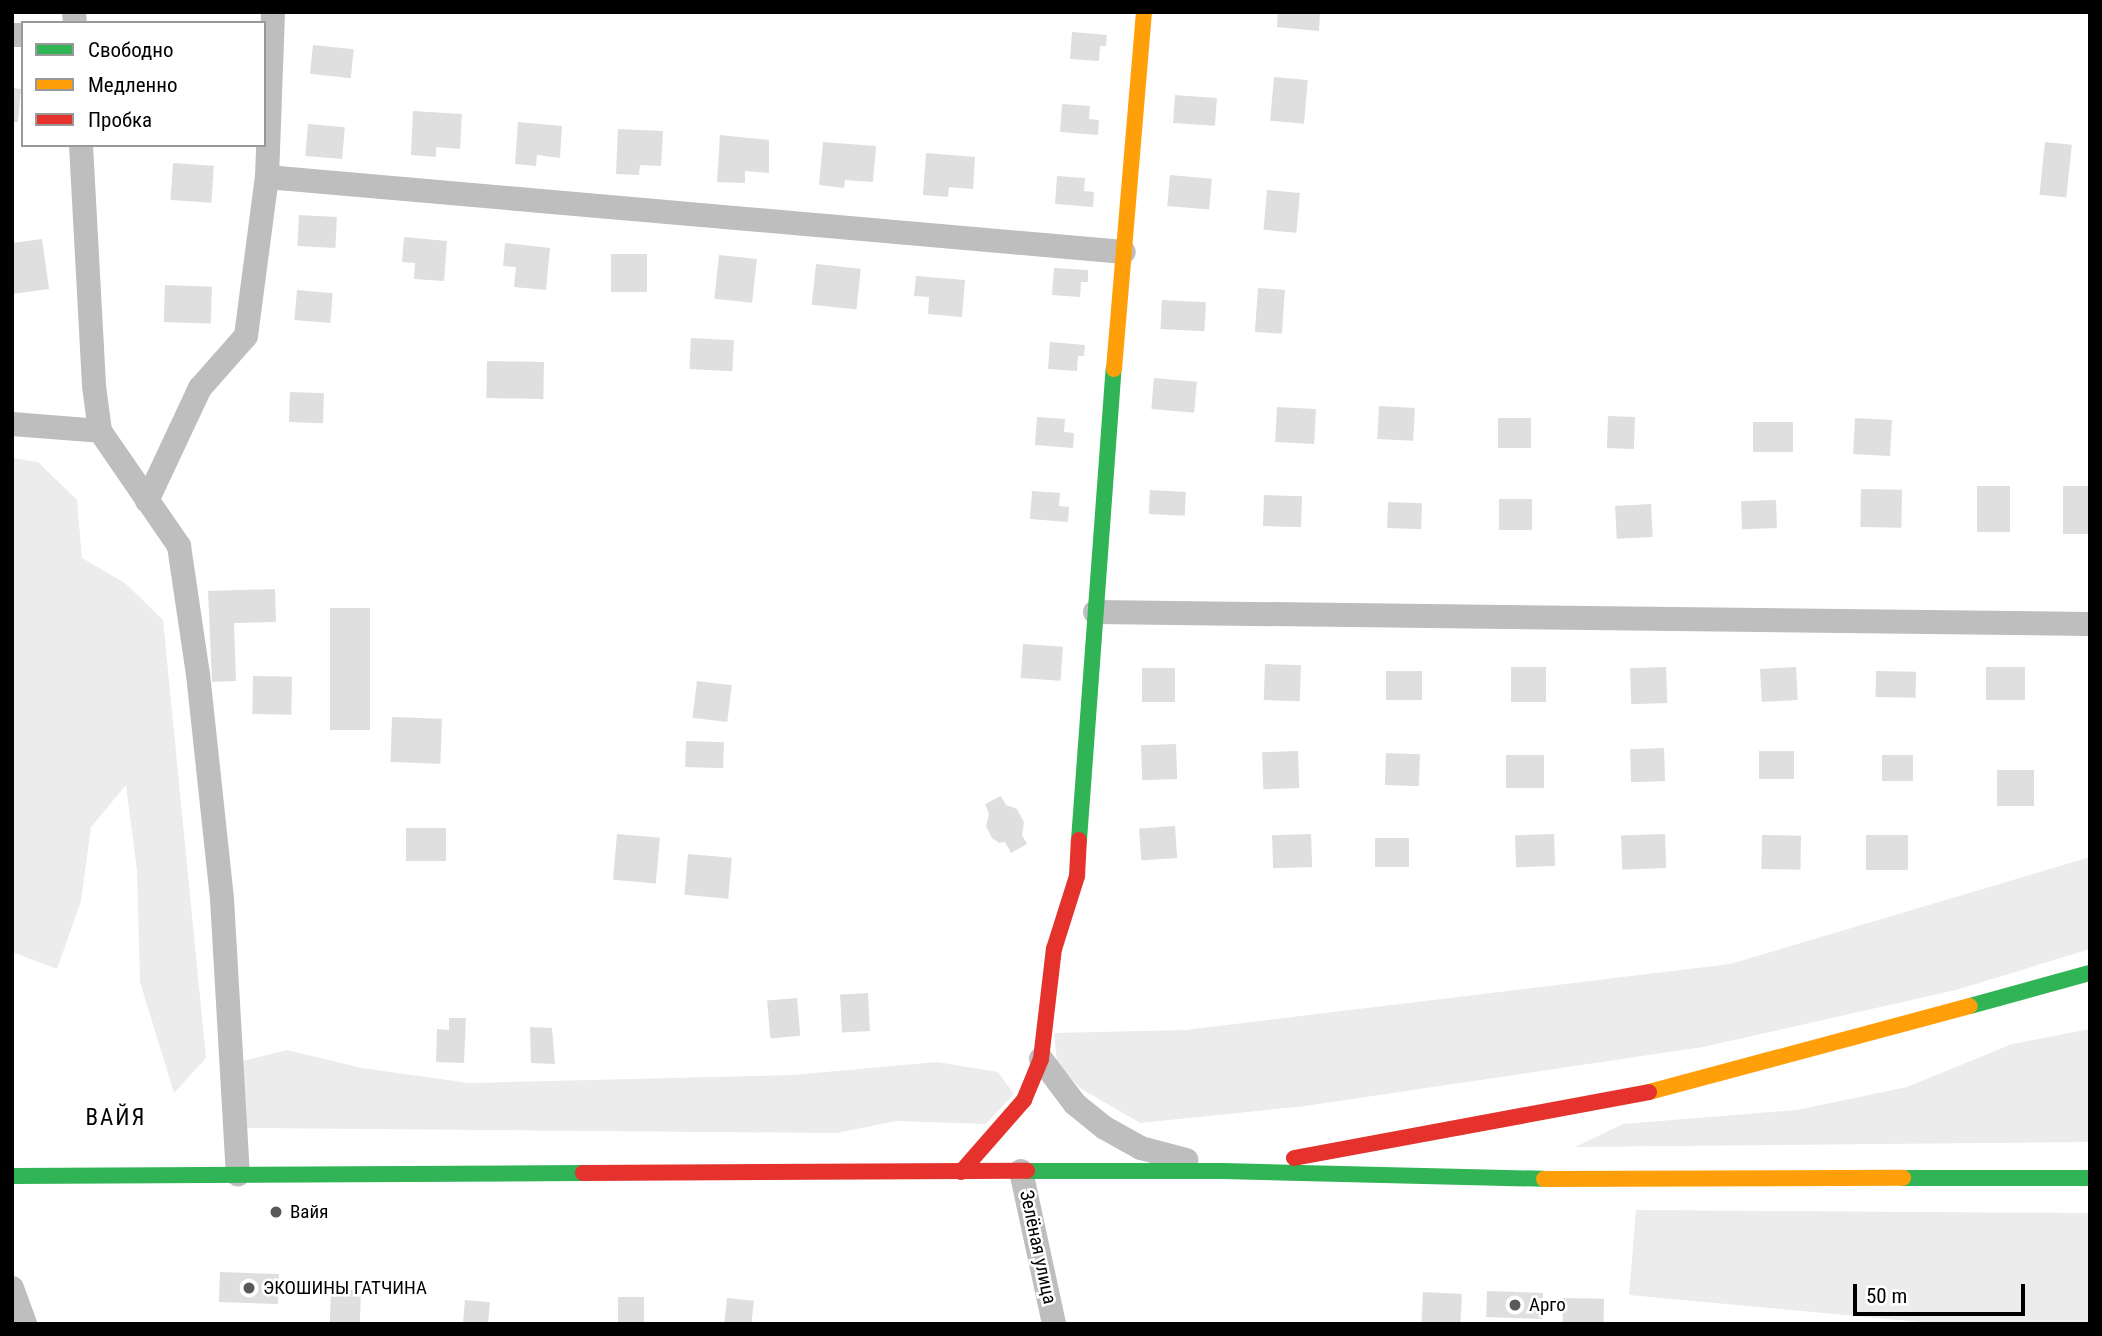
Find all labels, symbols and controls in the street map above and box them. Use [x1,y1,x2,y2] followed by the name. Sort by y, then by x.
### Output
[21,21,266,147] legend
[88,38,174,62] text: Свободно
[88,73,177,97] text: Медленно
[88,108,152,132] text: Пробка
[86,1104,146,1132] district label: ВАЙЯ
[1015,1188,1061,1306] street label: Зелёная улица
[290,1201,328,1223] place label: Вайя
[268,1204,284,1220] marker: Вайя
[1857,1270,2028,1314] scale bar
[263,1277,427,1299] place label: ЭКОШИНЫ ГАТЧИНА
[241,1280,257,1296] marker: ЭКОШИНЫ ГАТЧИНА
[1866,1284,1907,1308] text: 50 m
[1529,1294,1566,1316] place label: Арго
[1507,1297,1523,1313] marker: Арго

